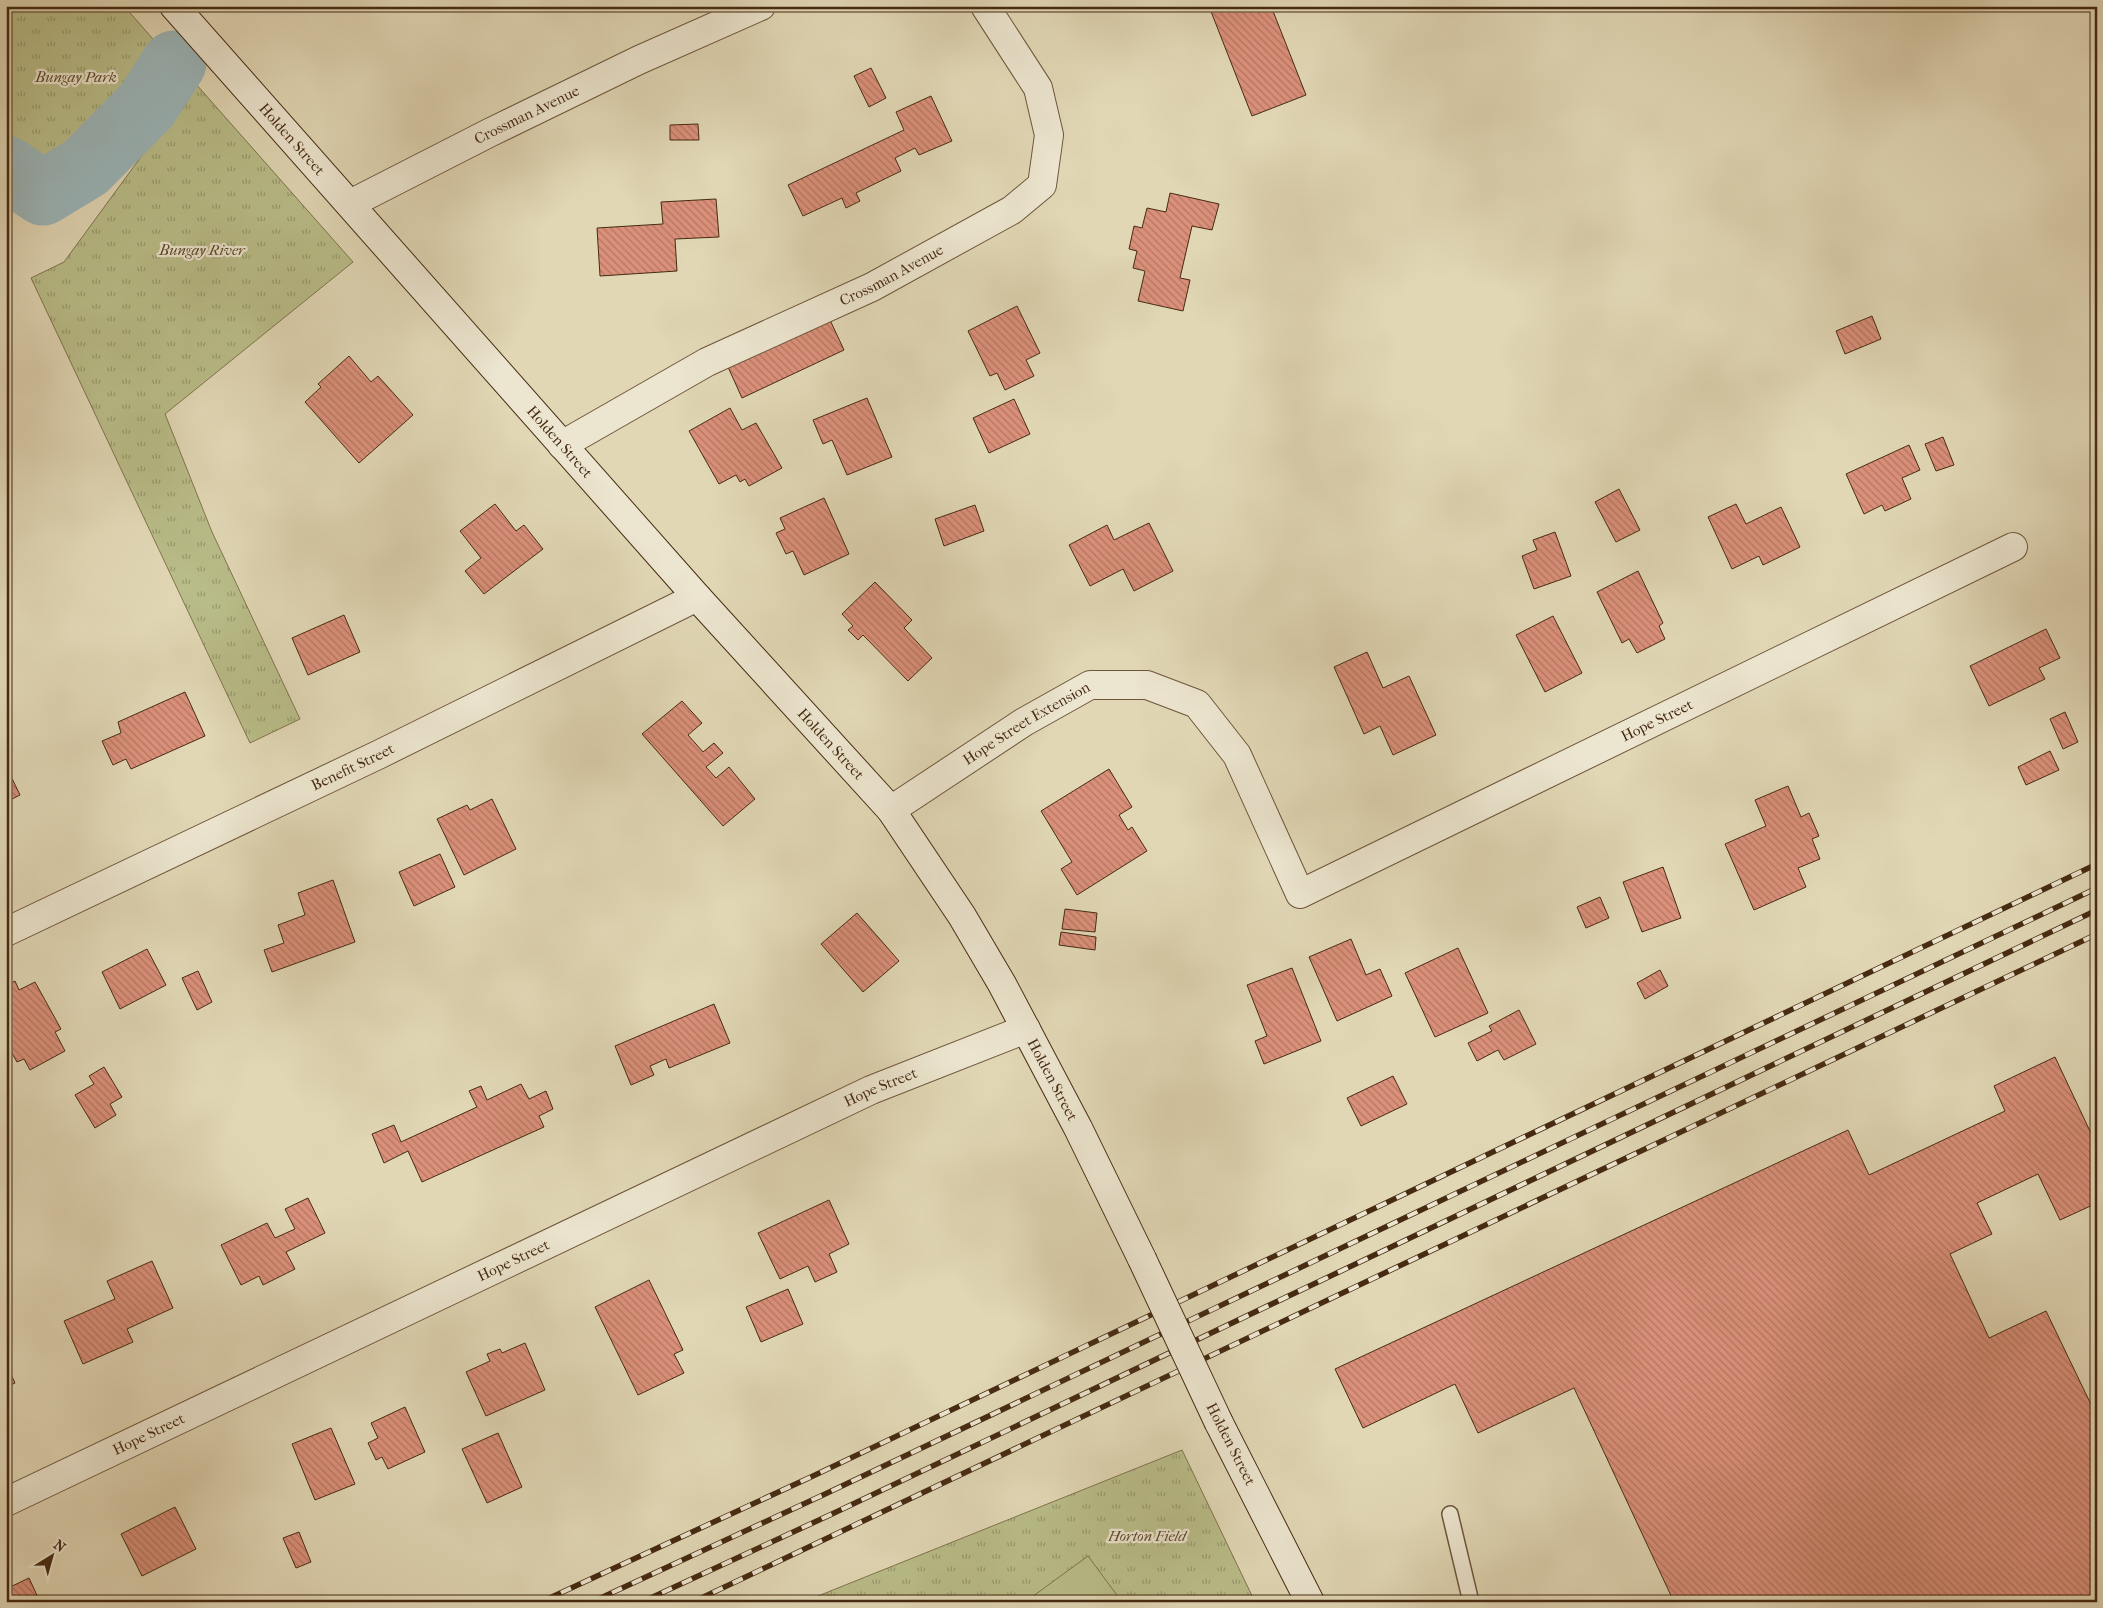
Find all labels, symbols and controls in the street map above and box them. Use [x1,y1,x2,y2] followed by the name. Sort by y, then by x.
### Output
[34,68,117,86] park label: Bungay Park
[471,81,583,148] street label: Crossman Avenue
[255,99,329,180] street label: Holden Street
[837,240,947,310] street label: Crossman Avenue
[158,241,246,259] park label: Bungay River
[523,402,597,482] street label: Holden Street
[960,678,1093,769] street label: Hope Street Extension
[1618,695,1696,745] street label: Hope Street
[794,705,868,784] street label: Holden Street
[308,739,398,794] street label: Benefit Street
[1023,1036,1082,1124] street label: Holden Street
[841,1064,920,1111] street label: Hope Street
[474,1235,553,1285] street label: Hope Street
[1202,1400,1260,1489] street label: Holden Street
[110,1409,188,1459] street label: Hope Street
[1107,1527,1188,1545] park label: Horton Field
[28,1530,78,1580] north arrow
[50,1536,69,1556] text: N

